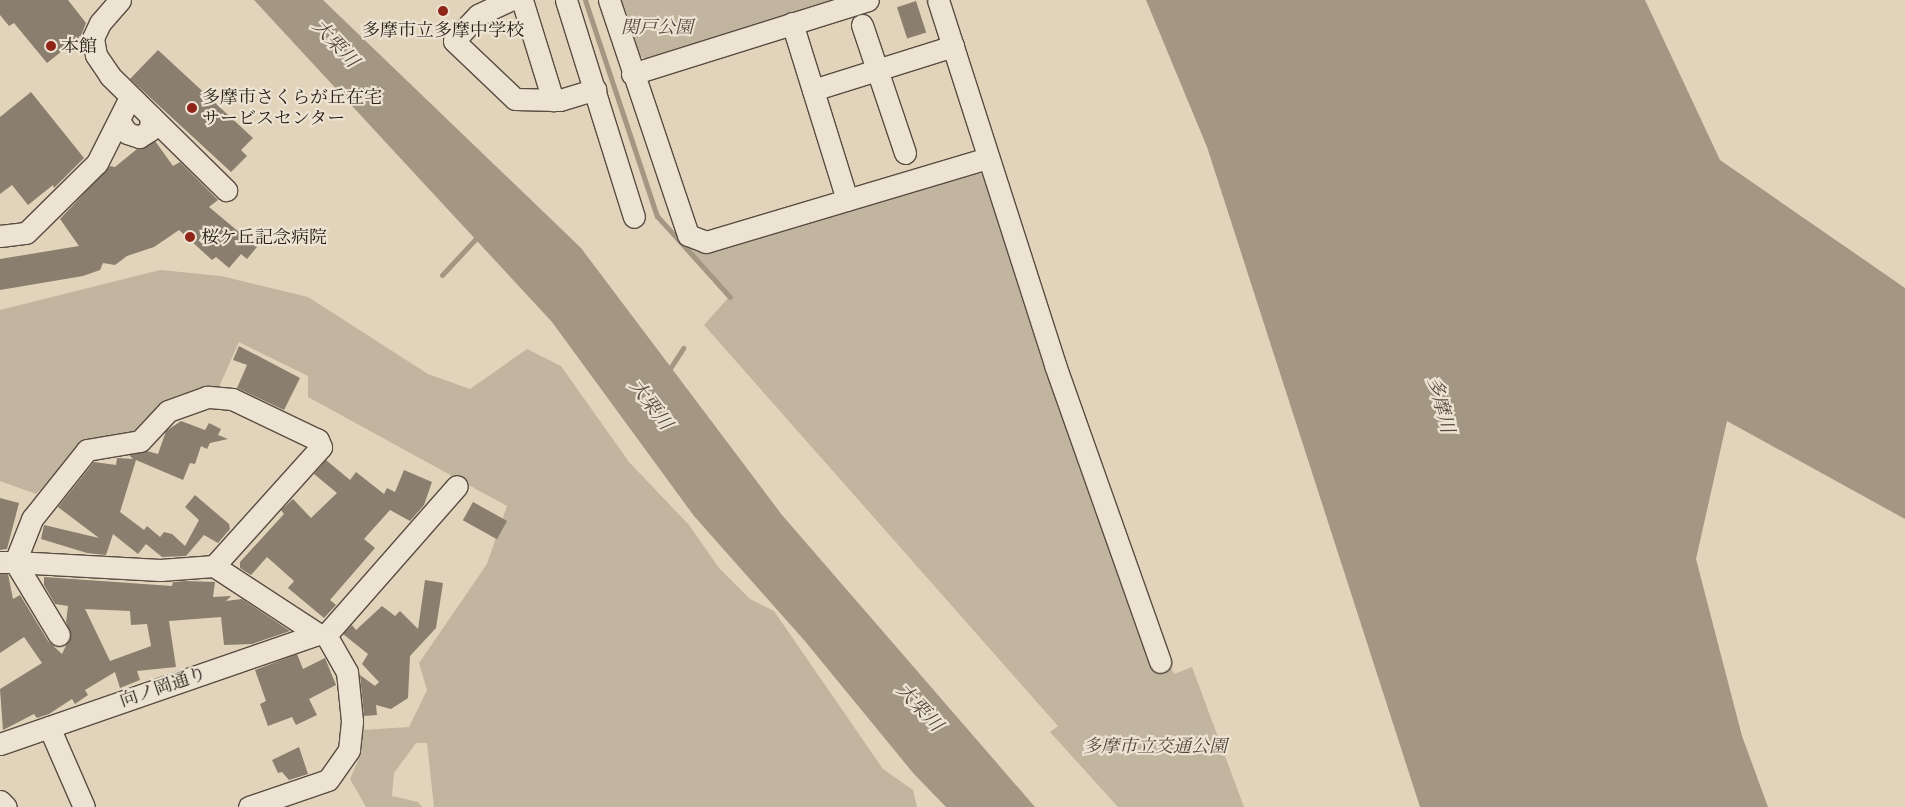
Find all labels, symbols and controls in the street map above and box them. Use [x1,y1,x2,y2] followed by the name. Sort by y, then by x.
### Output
[437,5,449,17] marker: 多摩市立多摩中学校
[307,15,363,73] water label: 大栗川
[621,16,693,38] park label: 関戸公園
[362,19,524,41] place label: 多摩市立多摩中学校
[61,35,97,57] place label: 本館
[45,40,57,52] marker: 本館
[202,87,382,130] place label: 多摩市さくらが丘在宅 サービスセンター
[186,102,198,114] marker: 多摩市さくらが丘在宅 サービスセンター
[201,226,327,248] place label: 桜ケ丘記念病院
[183,230,197,244] marker: 桜ケ丘記念病院
[624,375,676,435] water label: 大栗川
[1422,375,1458,435] water label: 多摩川
[117,662,209,712] street label: 向ノ岡通り
[891,679,947,737] water label: 大栗川
[1083,735,1227,757] park label: 多摩市立交通公園

